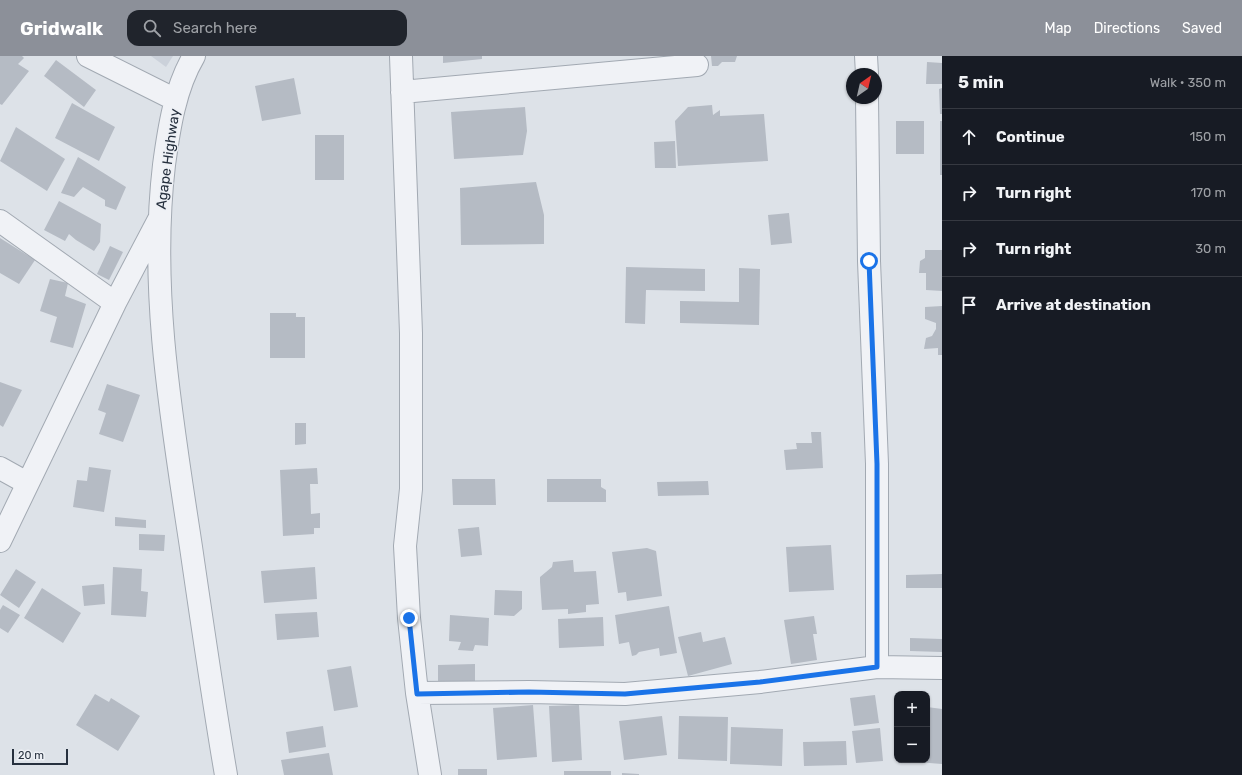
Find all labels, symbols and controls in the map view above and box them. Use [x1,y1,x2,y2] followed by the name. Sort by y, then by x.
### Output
[127,10,407,46] search box
[20,17,103,40] text: Gridwalk
[141,17,163,39] icon: search
[173,19,257,37] text: Search here
[1045,20,1072,37] text: Map
[1094,20,1160,37] text: Directions
[1182,20,1222,37] text: Saved
[846,68,882,104] north arrow
[958,72,1004,92] text: 5 min
[1150,75,1226,90] text: Walk · 350 m
[153,107,184,210] street label: Agape Highway
[958,126,980,148] icon: ahead
[996,128,1065,146] text: Continue
[1190,129,1226,144] text: 150 m
[958,182,980,204] icon: right
[996,184,1071,202] text: Turn right
[1191,185,1226,200] text: 170 m
[958,238,980,260] icon: right
[996,240,1071,258] text: Turn right
[1195,241,1226,256] text: 30 m
[860,252,878,270] route start
[958,294,980,316] icon: arrive
[996,296,1151,314] text: Arrive at destination
[400,609,418,627] route end
[894,691,930,763] map controls
[894,691,930,727] button: +
[894,727,930,763] button: −
[12,747,68,766] scale bar
[18,749,44,762] text: 20 m

